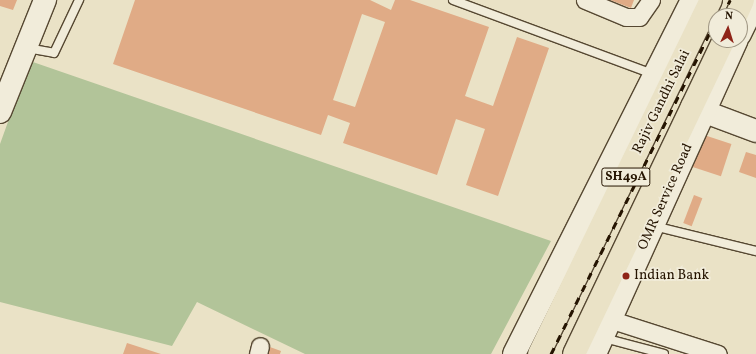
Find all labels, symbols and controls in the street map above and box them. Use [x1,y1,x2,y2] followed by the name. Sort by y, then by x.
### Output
[708,8,748,48] north arrow
[724,9,733,24] text: N
[630,47,694,157] street label: Rajiv Gandhi Salai
[635,141,697,253] street label: OMR Service Road
[601,166,651,188] road number: SH49A
[634,268,709,284] place label: Indian Bank
[621,271,631,281] marker: Indian Bank

